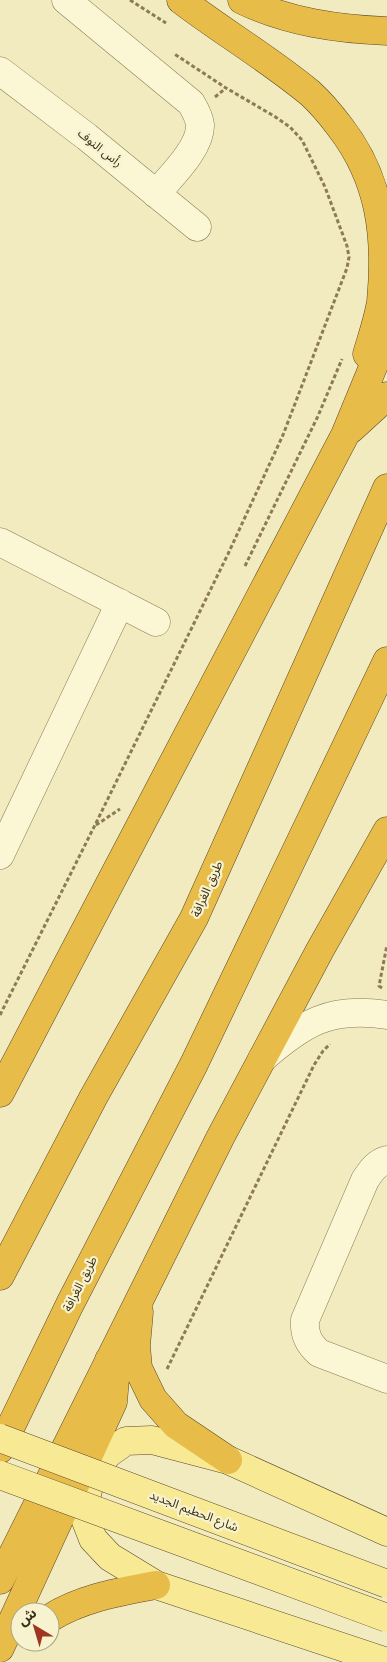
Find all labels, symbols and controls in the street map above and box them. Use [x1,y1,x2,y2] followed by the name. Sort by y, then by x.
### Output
[75,125,125,170] street label: رأس النوف
[187,858,227,920] street label: طريق الغرافة
[59,1254,101,1314] street label: طريق الغرافة
[147,1487,241,1536] street label: شارع الحطيم الجديد
[10,1602,60,1652] north arrow
[14,1604,40,1630] text: ش

